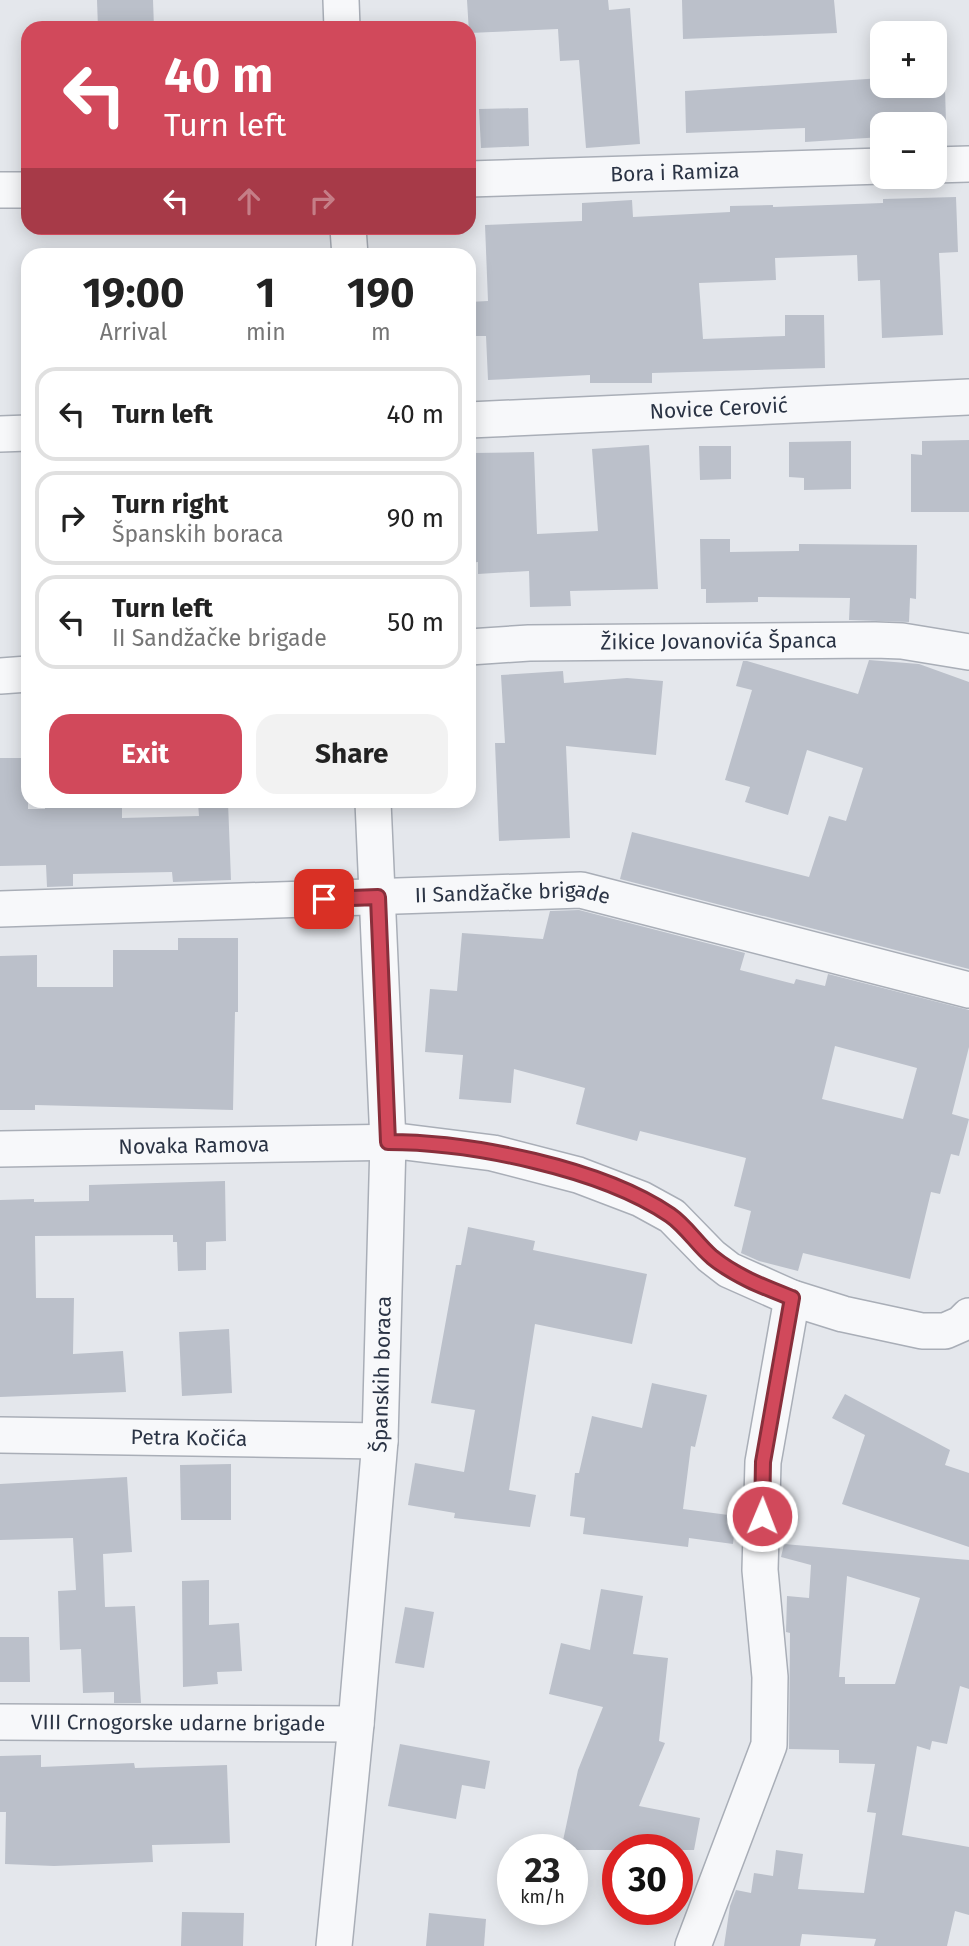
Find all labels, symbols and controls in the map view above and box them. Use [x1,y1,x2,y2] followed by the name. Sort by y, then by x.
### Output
[870,21,947,189] map controls
[870,21,947,98] button: +
[164,46,273,105] text: 40 m
[49,49,140,140] icon: left
[164,106,286,144] text: Turn left
[870,112,947,189] button: −
[610,157,740,188] street label: Bora i Ramiza
[157,182,195,220] icon: left
[230,182,268,220] icon: ahead
[303,182,341,220] icon: right
[82,268,185,318] text: 19:00
[256,268,276,318] text: 1
[347,268,415,318] text: 190
[100,318,167,346] text: Arrival
[246,318,286,346] text: min
[371,318,391,346] text: m
[649,392,788,425] street label: Novice Cerović
[53,395,91,433] icon: left
[112,399,213,430] text: Turn left
[386,399,444,430] text: 40 m
[112,489,229,520] text: Turn right
[53,499,91,537] icon: right
[387,503,444,534] text: 90 m
[112,520,284,548] text: Španskih boraca
[112,593,213,624] text: Turn left
[53,603,91,641] icon: left
[387,607,444,638] text: 50 m
[112,624,327,652] text: II Sandžačke brigade
[600,627,837,655] street label: Žikice Jovanovića Španca
[49,714,242,794] button: Exit
[256,714,448,794] button: Share
[294,869,354,929] pin
[414,876,613,910] street label: II Sandžačke brigade
[305,880,343,918] icon: arrive
[118,1131,270,1160] street label: Novaka Ramova
[366,1295,397,1454] street label: Španskih boraca
[130,1424,247,1452] street label: Petra Kočića
[725,1479,799,1553] position arrow
[31,1709,325,1737] street label: VIII Crnogorske udarne brigade
[602,1834,693,1925] speed limit sign: 30
[524,1849,561,1891] text: 23
[520,1886,565,1908] text: km/h

